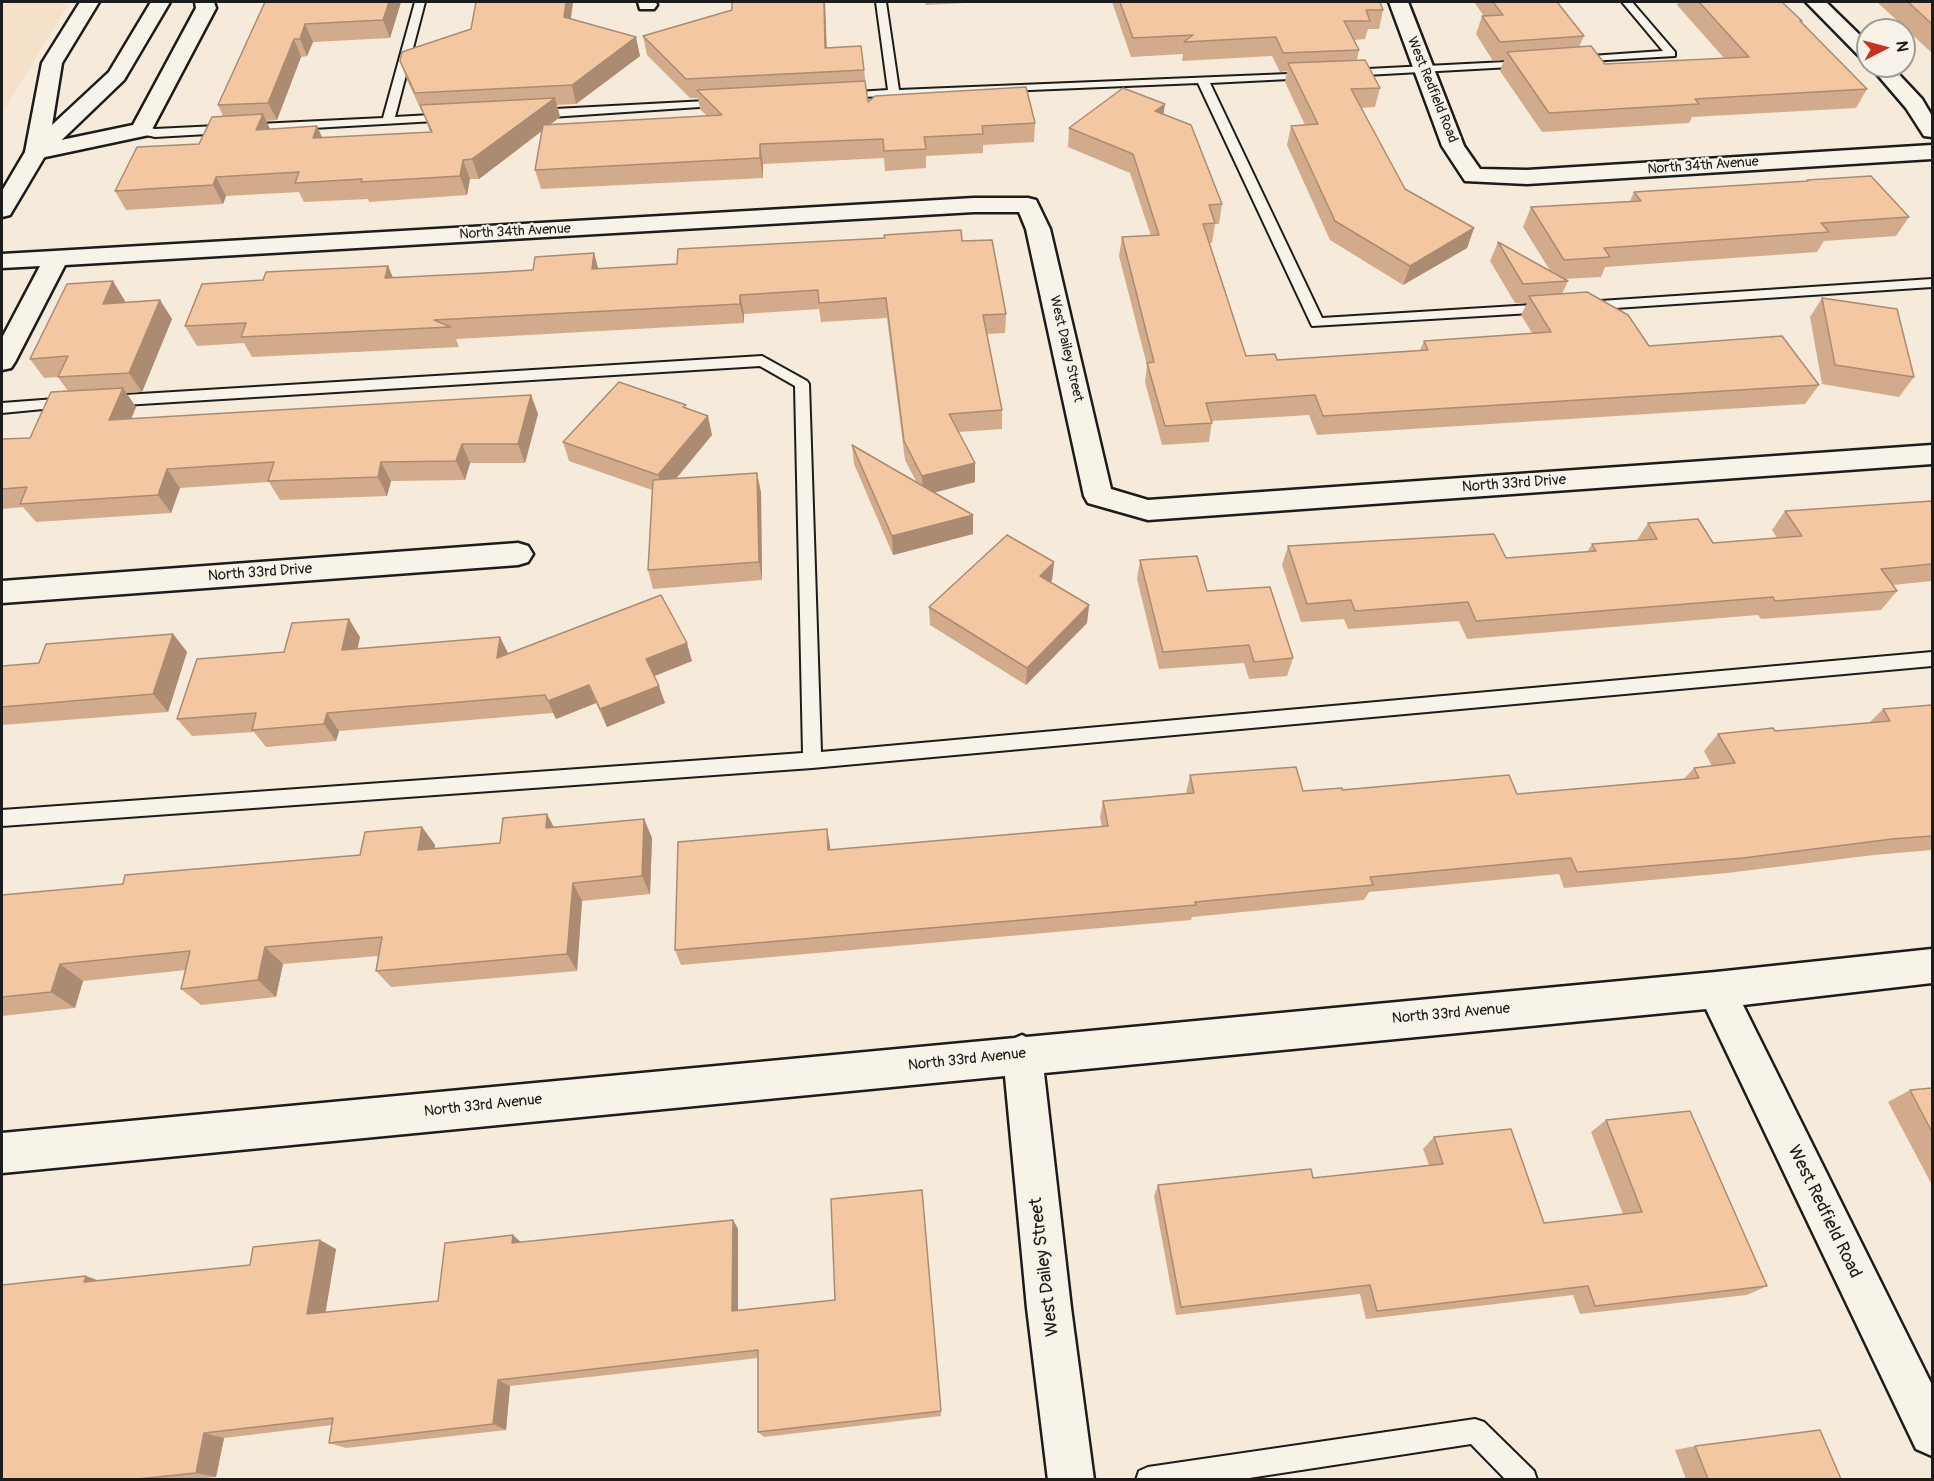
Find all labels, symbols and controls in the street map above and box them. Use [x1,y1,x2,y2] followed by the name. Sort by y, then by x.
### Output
[1856,18,1916,78] north arrow
[1403,34,1461,146] street label: West Redfield Road
[1891,40,1912,53] text: N
[1647,154,1759,178] street label: North 34th Avenue
[459,221,571,243] street label: North 34th Avenue
[1046,294,1086,404] street label: West Dailey Street
[1461,471,1567,497] street label: North 33rd Drive
[207,560,313,586] street label: North 33rd Drive
[1391,1000,1511,1028] street label: North 33rd Avenue
[907,1045,1027,1075] street label: North 33rd Avenue
[423,1091,543,1121] street label: North 33rd Avenue
[1782,1142,1866,1282] street label: West Redfield Road
[1026,1196,1064,1338] street label: West Dailey Street

